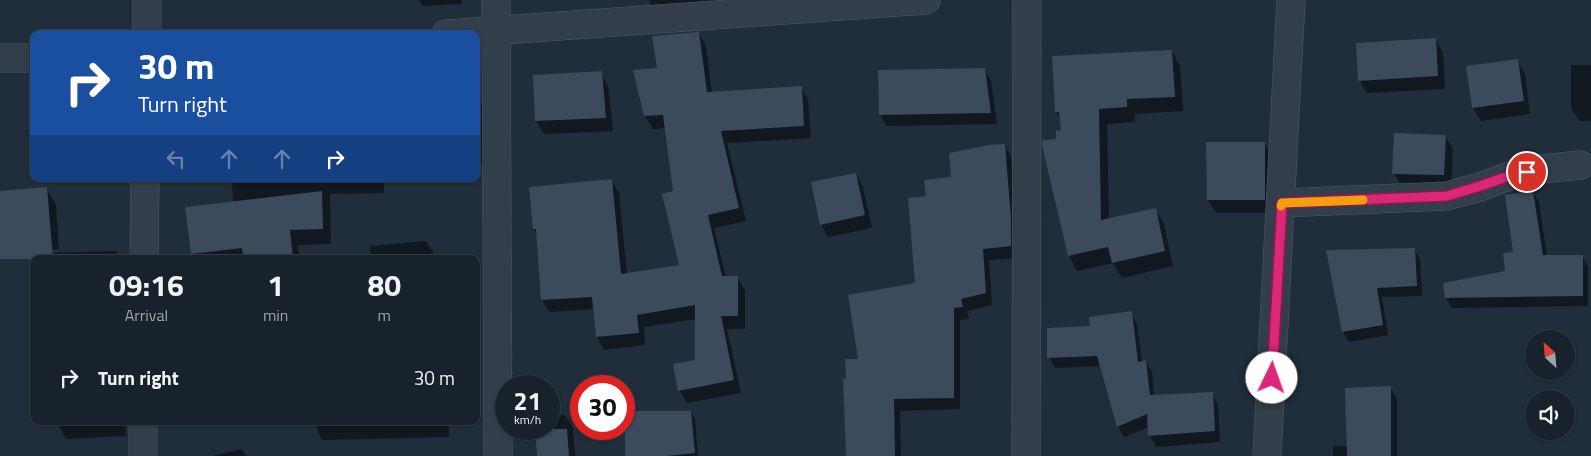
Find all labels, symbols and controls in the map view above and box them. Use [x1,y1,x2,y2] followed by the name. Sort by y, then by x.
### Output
[138,39,214,93] text: 30 m
[55,50,120,115] icon: right
[138,87,227,121] text: Turn right
[162,145,190,173] icon: left
[215,145,243,173] icon: ahead
[268,145,296,173] icon: ahead
[321,145,349,173] icon: right
[1506,151,1548,193] pin
[1513,158,1541,186] icon: arrive
[109,262,184,308] text: 09:16
[267,262,284,308] text: 1
[367,262,401,308] text: 80
[125,303,168,327] text: Arrival
[263,303,288,327] text: min
[377,303,391,327] text: m
[1525,330,1575,380] north arrow
[1525,330,1575,440] map controls
[1245,351,1297,403] position arrow
[98,363,179,392] text: Turn right
[414,363,455,392] text: 30 m
[55,364,83,392] icon: right
[570,375,635,440] speed limit sign: 30
[513,382,542,420] text: 21
[1525,390,1575,440] button: sound
[514,410,541,429] text: km/h

